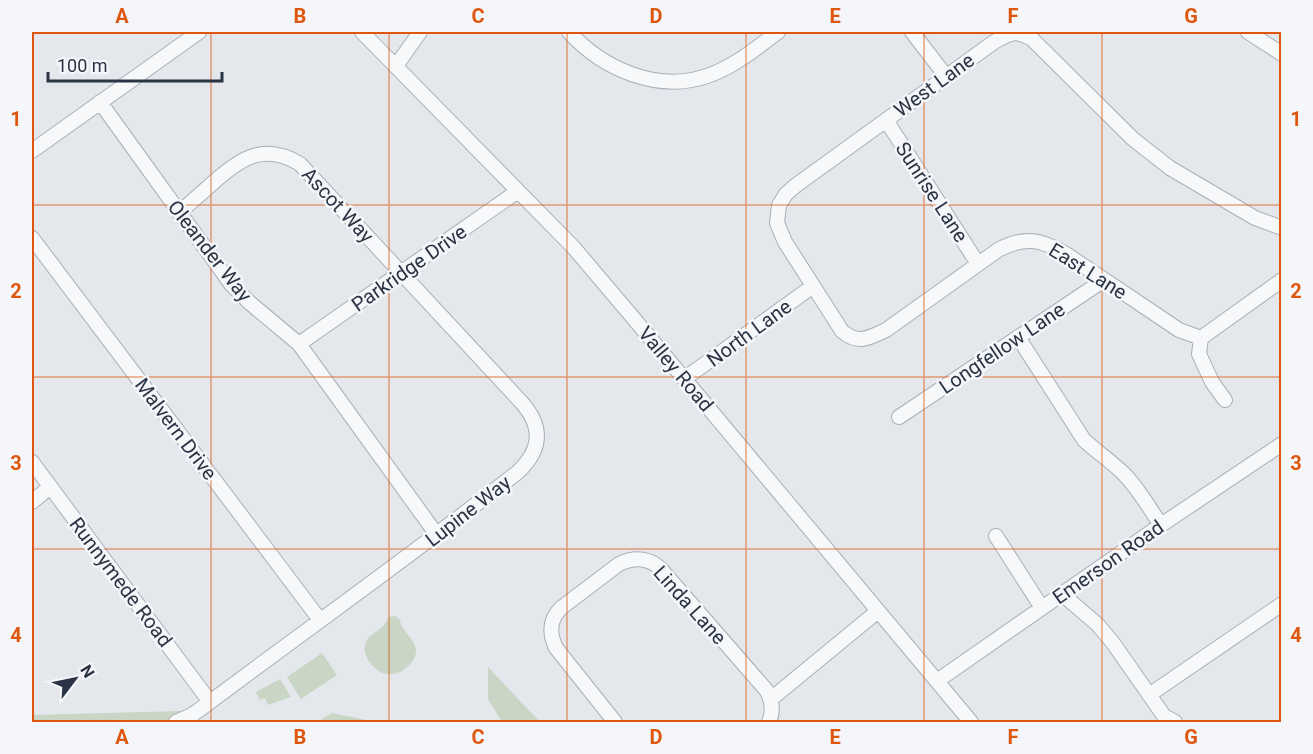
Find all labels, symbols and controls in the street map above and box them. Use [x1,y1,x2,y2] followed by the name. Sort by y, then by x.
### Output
[115,4,129,28] text: A
[294,4,306,28] text: B
[471,4,485,28] text: C
[650,4,663,28] text: D
[829,4,841,28] text: E
[1008,4,1019,28] text: F
[1184,4,1198,28] text: G
[48,45,222,83] scale bar
[889,48,979,122] street label: West Lane
[57,55,108,76] text: 100 m
[10,107,22,131] text: 1
[1290,107,1302,131] text: 1
[891,137,973,247] street label: Sunrise Lane
[297,162,379,248] street label: Ascot Way
[163,195,257,307] street label: Oleander Way
[347,219,471,317] street label: Parkridge Drive
[1045,238,1131,304] street label: East Lane
[10,279,22,303] text: 2
[1290,279,1302,303] text: 2
[702,294,796,372] street label: North Lane
[935,297,1069,399] street label: Longfellow Lane
[633,322,719,416] street label: Valley Road
[130,373,222,485] street label: Malvern Drive
[10,451,22,475] text: 3
[1290,451,1302,475] text: 3
[421,470,516,552] street label: Lupine Way
[65,513,177,651] street label: Runnymede Road
[1048,515,1168,609] street label: Emerson Road
[649,561,731,649] street label: Linda Lane
[10,623,22,647] text: 4
[1290,623,1302,647] text: 4
[45,649,105,709] north arrow
[76,661,98,681] text: N
[115,725,129,749] text: A
[294,725,306,749] text: B
[471,725,485,749] text: C
[650,725,663,749] text: D
[829,725,841,749] text: E
[1008,725,1019,749] text: F
[1184,725,1198,749] text: G

